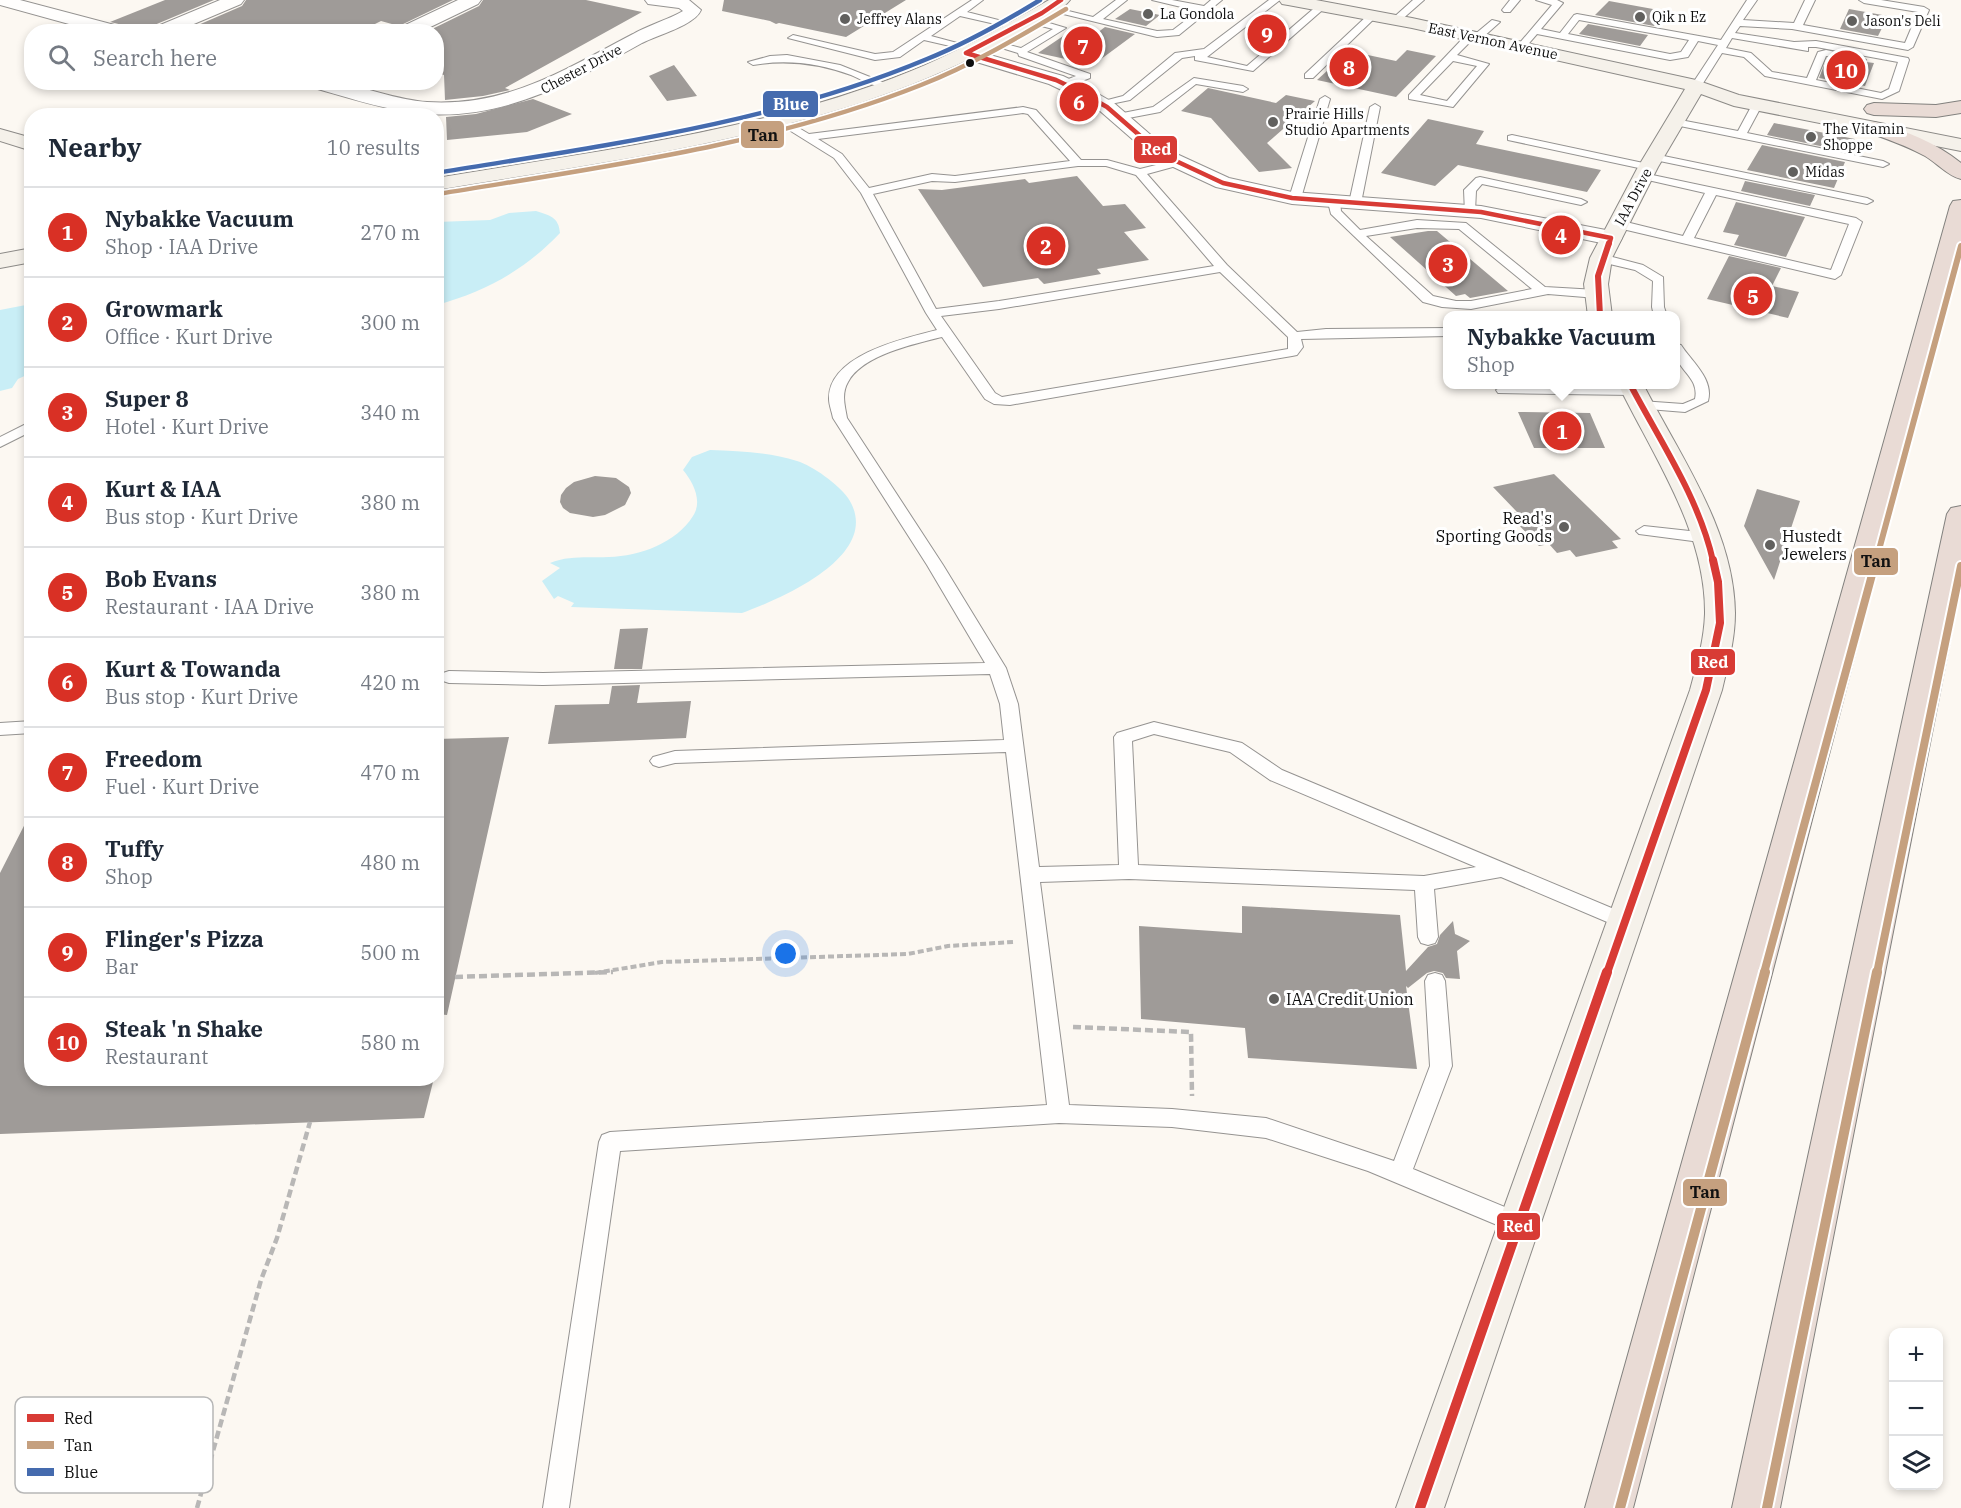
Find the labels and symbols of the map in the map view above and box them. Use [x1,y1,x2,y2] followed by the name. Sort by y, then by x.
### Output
[1160,5,1235,23] place label: La Gondola
[1141,7,1155,21] marker: La Gondola
[1652,8,1706,26] place label: Qik n Ez
[857,10,942,28] place label: Jeffrey Alans
[1633,10,1647,24] marker: Qik n Ez
[838,12,852,26] marker: Jeffrey Alans
[1248,12,1286,57] pin: 9
[1864,12,1941,30] place label: Jason's Deli
[1845,14,1859,28] marker: Jason's Deli
[1427,18,1559,64] street label: East Vernon Avenue
[1064,24,1102,68] pin: 7
[537,40,625,98] street label: Chester Drive
[1330,44,1368,90] pin: 8
[1826,48,1866,92] pin: 10
[964,57,976,69] unlabelled marker
[1060,80,1098,124] pin: 6
[762,90,819,118] line badge: Blue
[773,94,809,114] text: Blue
[1285,105,1410,139] place label: Prairie Hills Studio Apartments
[1266,115,1280,129] marker: Prairie Hills Studio Apartments
[740,120,785,149] line badge: Tan
[1823,120,1904,154] place label: The Vitamin Shoppe
[748,125,779,145] text: Tan
[1804,130,1818,144] marker: The Vitamin Shoppe
[1133,135,1178,164] line badge: Red
[1141,139,1171,159] text: Red
[1805,163,1845,181] place label: Midas
[1610,165,1656,229] street label: IAA Drive
[1786,165,1800,179] marker: Midas
[1542,212,1580,258] pin: 4
[1026,224,1066,268] pin: 2
[1428,242,1468,286] pin: 3
[1734,274,1772,318] pin: 5
[1542,408,1582,454] pin: 1
[1436,508,1552,546] place label: Read's Sporting Goods
[1557,520,1571,534] marker: Read's Sporting Goods
[1782,526,1847,564] place label: Hustedt Jewelers
[1763,538,1777,552] marker: Hustedt Jewelers
[1853,547,1899,576] line badge: Tan
[1861,551,1892,571] text: Tan
[1690,648,1736,676] line badge: Red
[1698,652,1728,672] text: Red
[771,939,800,968] your location
[1286,989,1414,1009] place label: IAA Credit Union
[1267,992,1281,1006] marker: IAA Credit Union
[1682,1178,1728,1207] line badge: Tan
[1690,1182,1721,1202] text: Tan
[1496,1212,1541,1241] line badge: Red
[1503,1216,1533,1236] text: Red
[15,1397,213,1493] legend
[64,1408,93,1428] text: Red
[64,1435,93,1455] text: Tan
[64,1462,98,1482] text: Blue

